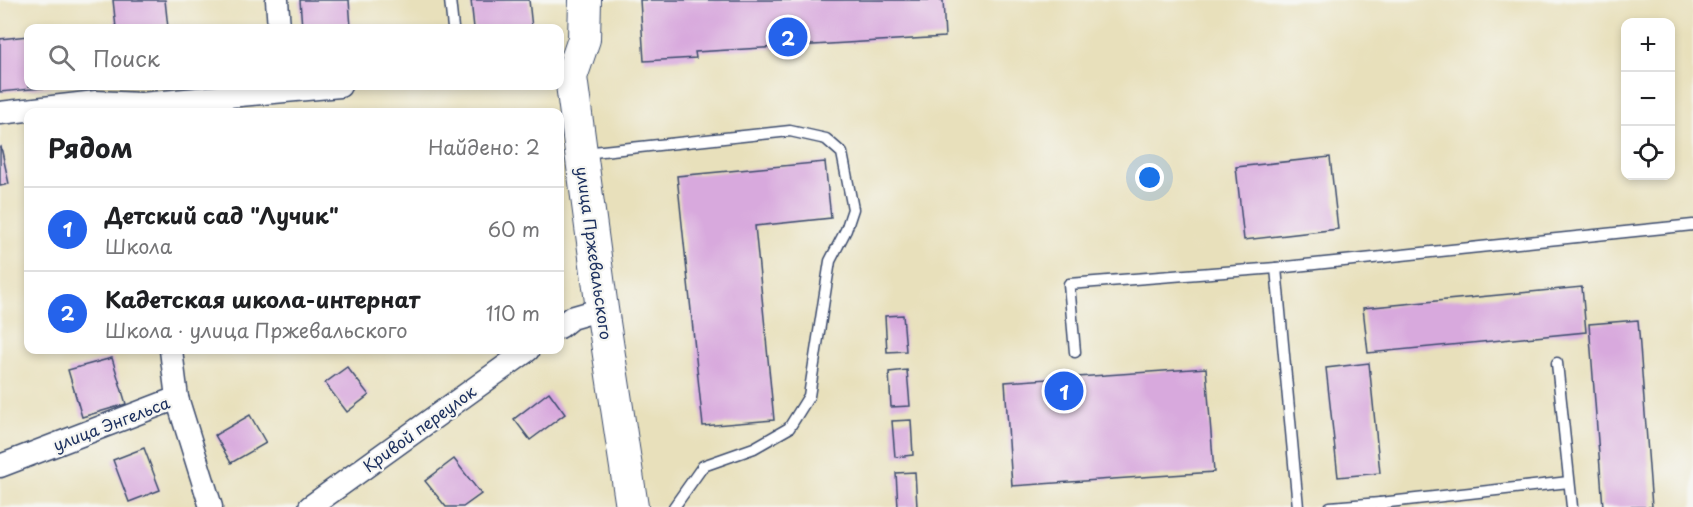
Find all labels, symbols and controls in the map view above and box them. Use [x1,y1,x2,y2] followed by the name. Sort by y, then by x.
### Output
[768,15,808,60] pin: 2
[1621,18,1675,180] map controls
[1621,18,1675,72] button: +
[24,24,564,90] search box
[45,41,78,74] icon: search
[93,41,160,74] text: Поиск
[1621,72,1675,126] button: −
[1621,126,1675,180] button: locate
[48,128,133,167] text: Рядом
[428,132,540,162] text: Найдено: 2
[1135,163,1164,192] your location
[571,165,619,341] street label: улица Пржевальского
[105,198,339,231] text: Детский сад "Лучик"
[63,214,72,244] text: 1
[488,214,540,244] text: 60 m
[105,231,172,261] text: Школа
[105,282,420,315] text: Кадетская школа-интернат
[60,298,75,328] text: 2
[486,298,540,328] text: 110 m
[105,315,408,345] text: Школа · улица Пржевальского
[1044,368,1084,414] pin: 1
[358,379,481,477] street label: Кривой переулок
[49,390,173,456] street label: улица Энгельса

